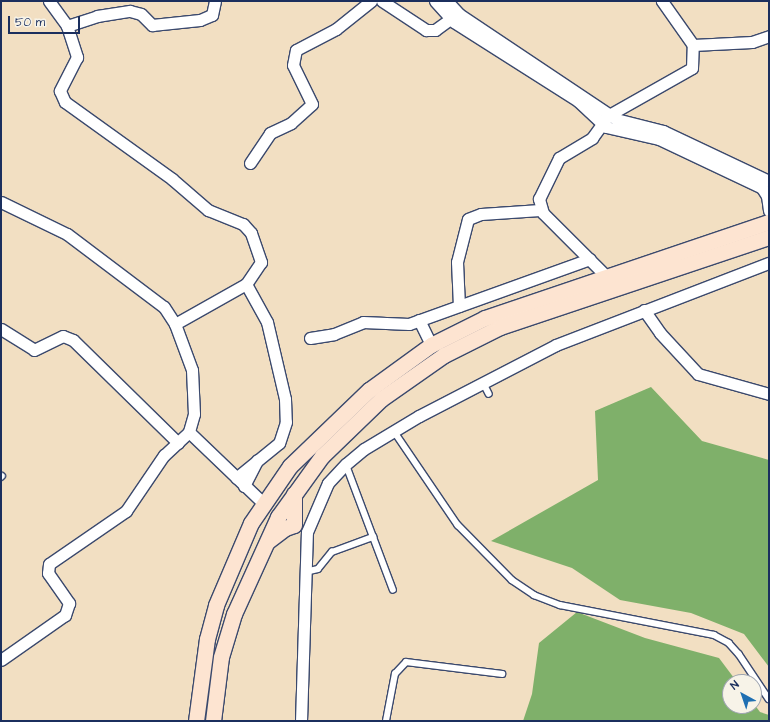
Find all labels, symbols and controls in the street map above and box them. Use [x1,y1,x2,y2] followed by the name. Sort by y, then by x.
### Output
[10,8,82,34] scale bar
[15,14,45,31] text: 50 m
[722,674,762,714] north arrow
[727,677,742,693] text: N

